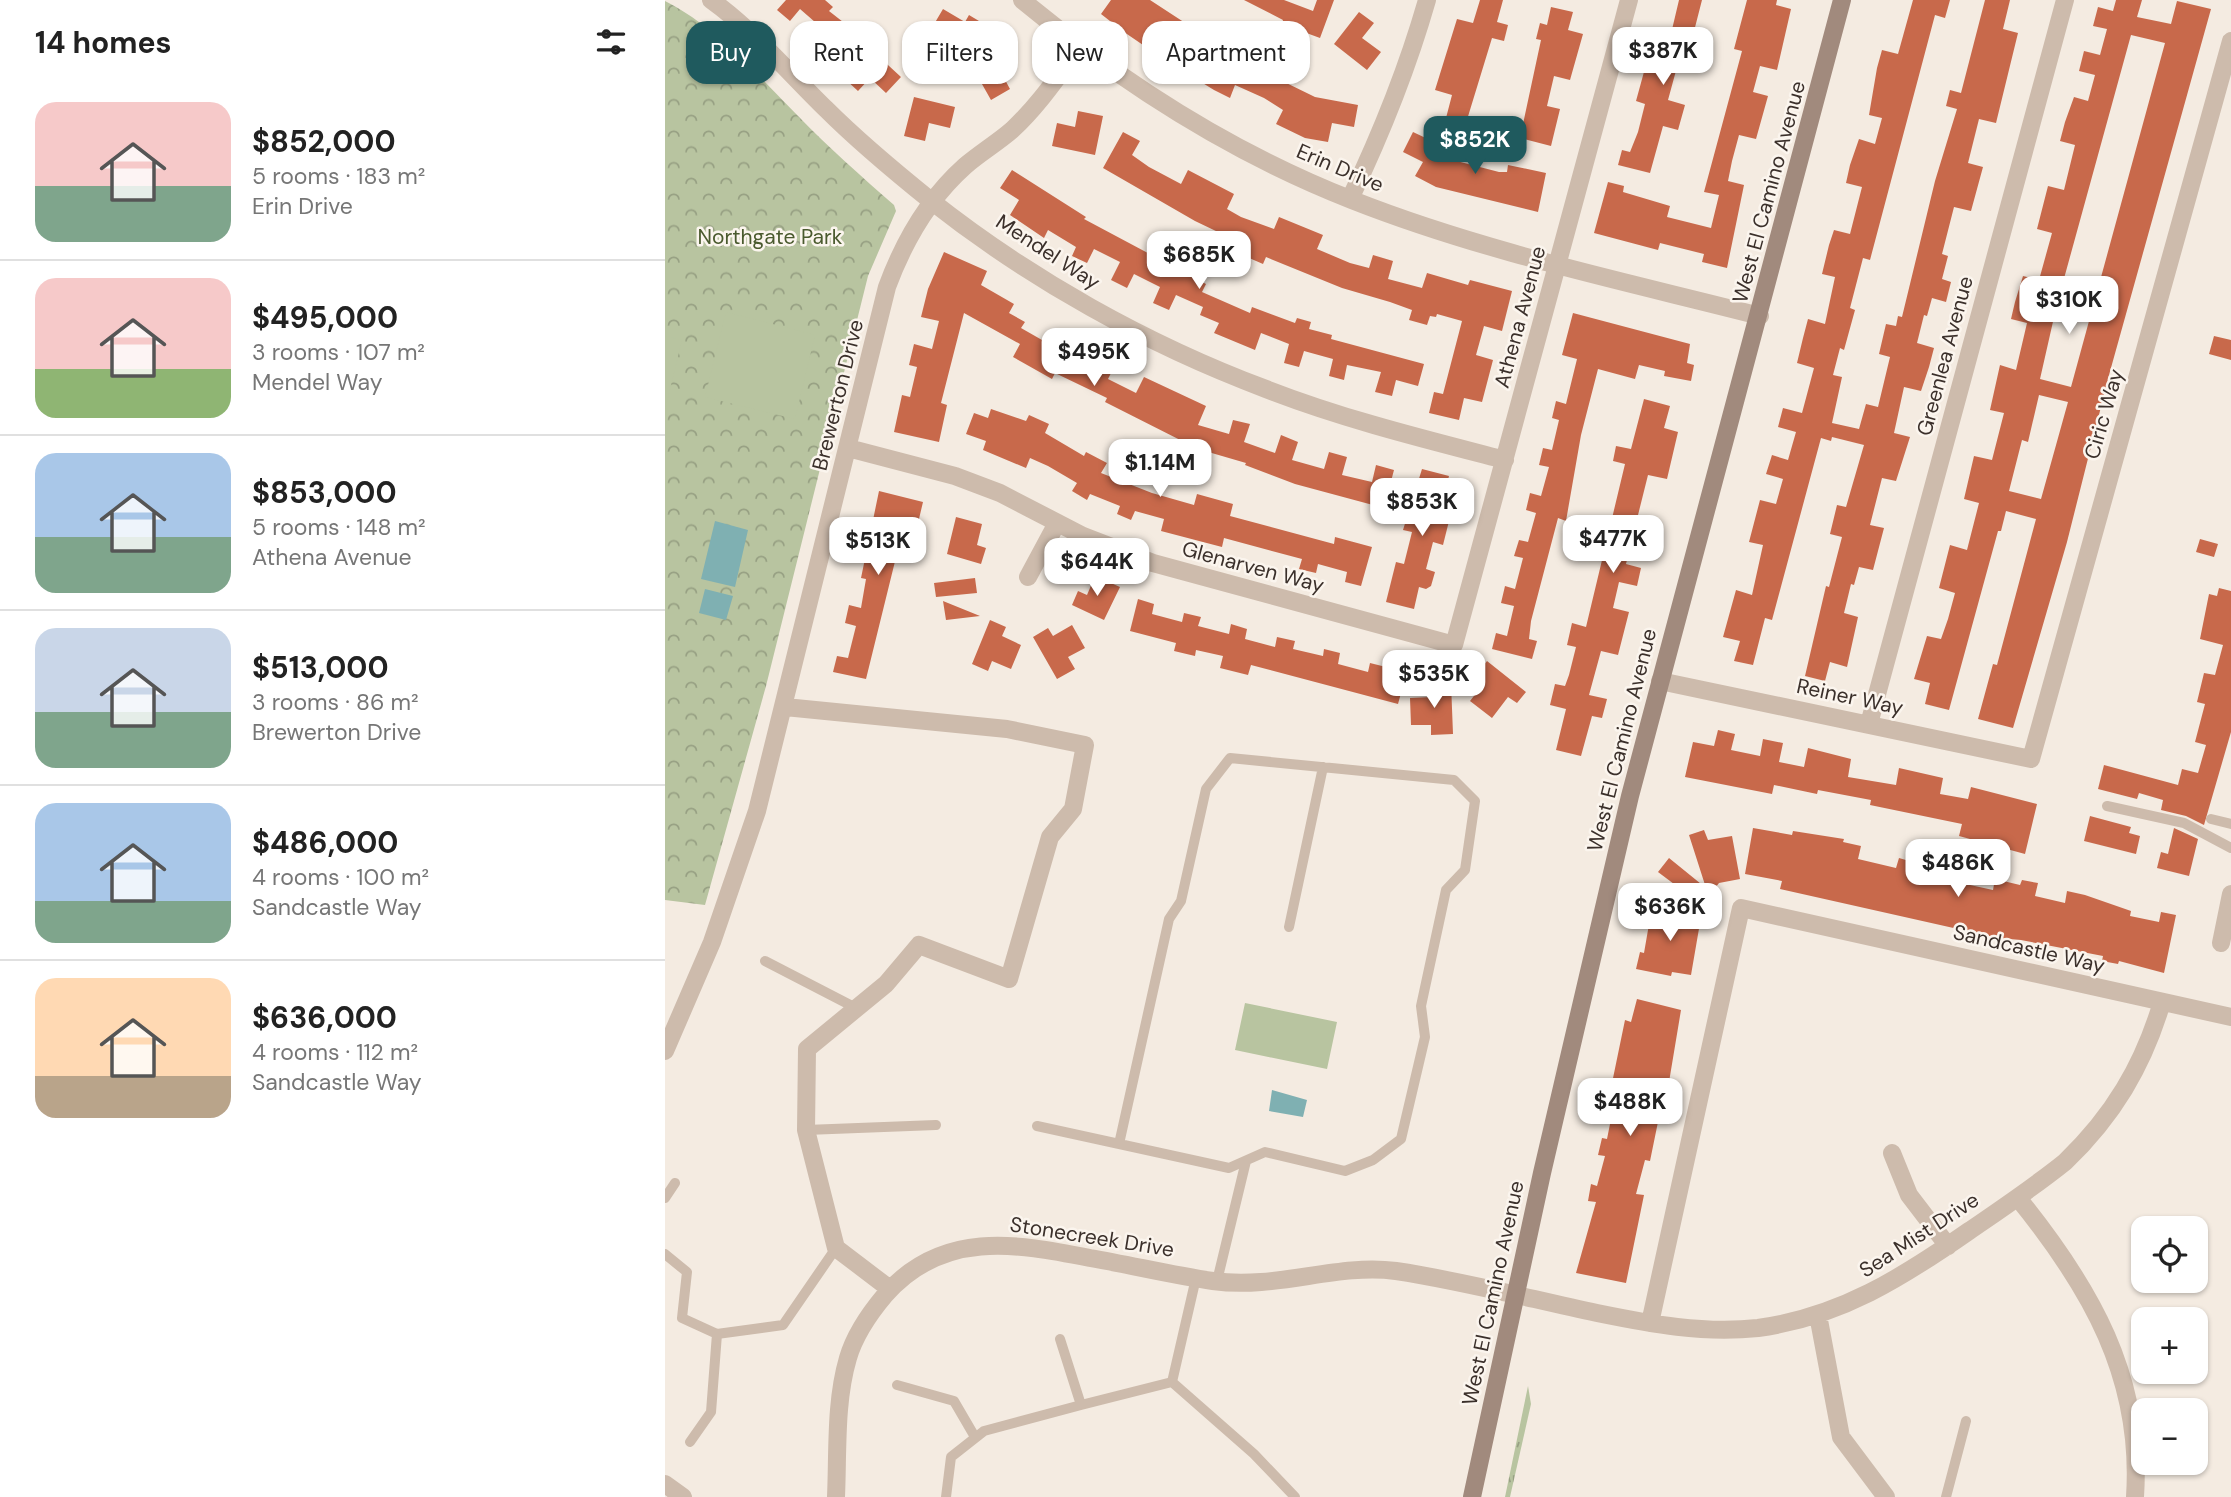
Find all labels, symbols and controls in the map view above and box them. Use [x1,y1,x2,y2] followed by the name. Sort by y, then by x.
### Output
[686,21,776,84] chip: Buy
[790,21,888,84] chip: Rent
[902,21,1018,84] chip: Filters
[1032,21,1128,84] chip: New
[1142,21,1310,84] chip: Apartment
[35,23,172,62] text: 14 homes
[592,23,630,61] icon: filters
[1614,28,1712,87] pin: $387K
[1628,35,1698,65] text: $387K
[1726,78,1812,306] street label: West El Camino Avenue
[1426,116,1524,176] pin: $852K
[252,122,396,161] text: $852,000
[1440,124,1510,154] text: $852K
[91,130,175,214] icon: home
[1292,137,1388,199] street label: Erin Drive
[252,161,425,191] text: 5 rooms · 183 m²
[252,191,353,221] text: Erin Drive
[990,208,1106,296] street label: Mendel Way
[698,223,843,251] park label: Northgate Park
[1150,232,1248,291] pin: $685K
[1163,239,1235,269] text: $685K
[1488,243,1552,391] street label: Athena Avenue
[1910,273,1980,439] street label: Greenlea Avenue
[2020,276,2118,336] pin: $310K
[2035,284,2103,314] text: $310K
[252,298,398,337] text: $495,000
[91,306,175,390] icon: home
[806,317,870,473] street label: Brewerton Drive
[1045,328,1143,388] pin: $495K
[1058,336,1130,366] text: $495K
[252,337,425,367] text: 3 rooms · 107 m²
[2078,365,2130,462] street label: Ciric Way
[252,367,382,397] text: Mendel Way
[1103,440,1217,499] pin: $1.14M
[1124,447,1196,477] text: $1.14M
[252,473,397,512] text: $853,000
[1373,478,1471,538] pin: $853K
[91,481,175,565] icon: home
[1386,486,1458,516] text: $853K
[252,512,426,542] text: 5 rooms · 148 m²
[1564,516,1662,575] pin: $477K
[829,518,927,577] pin: $513K
[1579,523,1647,553] text: $477K
[845,525,911,555] text: $513K
[1179,535,1327,599] street label: Glenarven Way
[1048,538,1146,598] pin: $644K
[252,542,412,572] text: Athena Avenue
[1060,546,1134,576] text: $644K
[1581,625,1663,854] street label: West El Camino Avenue
[252,648,389,687] text: $513,000
[1385,650,1483,710] pin: $535K
[91,656,175,740] icon: home
[1398,658,1470,688] text: $535K
[1794,672,1906,722] street label: Reiner Way
[252,687,419,717] text: 3 rooms · 86 m²
[252,717,421,747] text: Brewerton Drive
[252,823,398,862] text: $486,000
[91,831,175,915] icon: home
[1909,839,2007,899] pin: $486K
[1921,847,1995,877] text: $486K
[252,862,429,892] text: 4 rooms · 100 m²
[1621,884,1719,943] pin: $636K
[1634,891,1706,921] text: $636K
[252,892,422,922] text: Sandcastle Way
[1950,918,2108,980] street label: Sandcastle Way
[252,998,397,1037] text: $636,000
[91,1006,175,1090] icon: home
[252,1037,418,1067] text: 4 rooms · 112 m²
[252,1067,422,1097] text: Sandcastle Way
[1581,1078,1679,1138] pin: $488K
[1594,1086,1666,1116] text: $488K
[1456,1178,1531,1408] street label: West El Camino Avenue
[1854,1186,1984,1284] street label: Sea Mist Drive
[1008,1210,1176,1264] street label: Stonecreek Drive
[2131,1216,2208,1475] map controls
[2131,1216,2208,1293] button: locate
[2131,1307,2208,1384] button: +
[2131,1398,2208,1475] button: −

